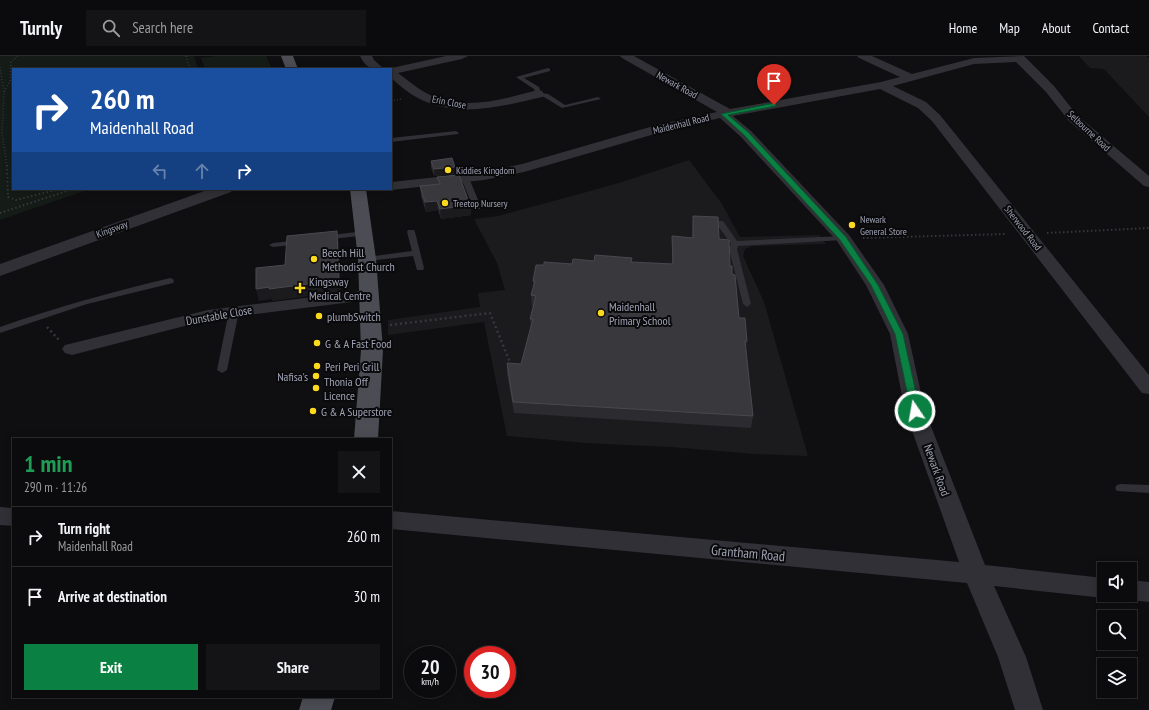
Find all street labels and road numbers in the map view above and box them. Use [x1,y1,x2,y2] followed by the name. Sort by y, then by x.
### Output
[654,68,700,102] street label: Newark Road
[431,92,467,112] street label: Erin Close
[1065,108,1113,154] street label: Selbourne Road
[651,111,711,137] street label: Maidenhall Road
[1001,203,1045,253] street label: Sherwood Road
[94,217,130,241] street label: Kingsway
[185,302,253,328] street label: Dunstable Close
[921,442,953,498] street label: Newark Road
[710,541,786,565] street label: Grantham Road

